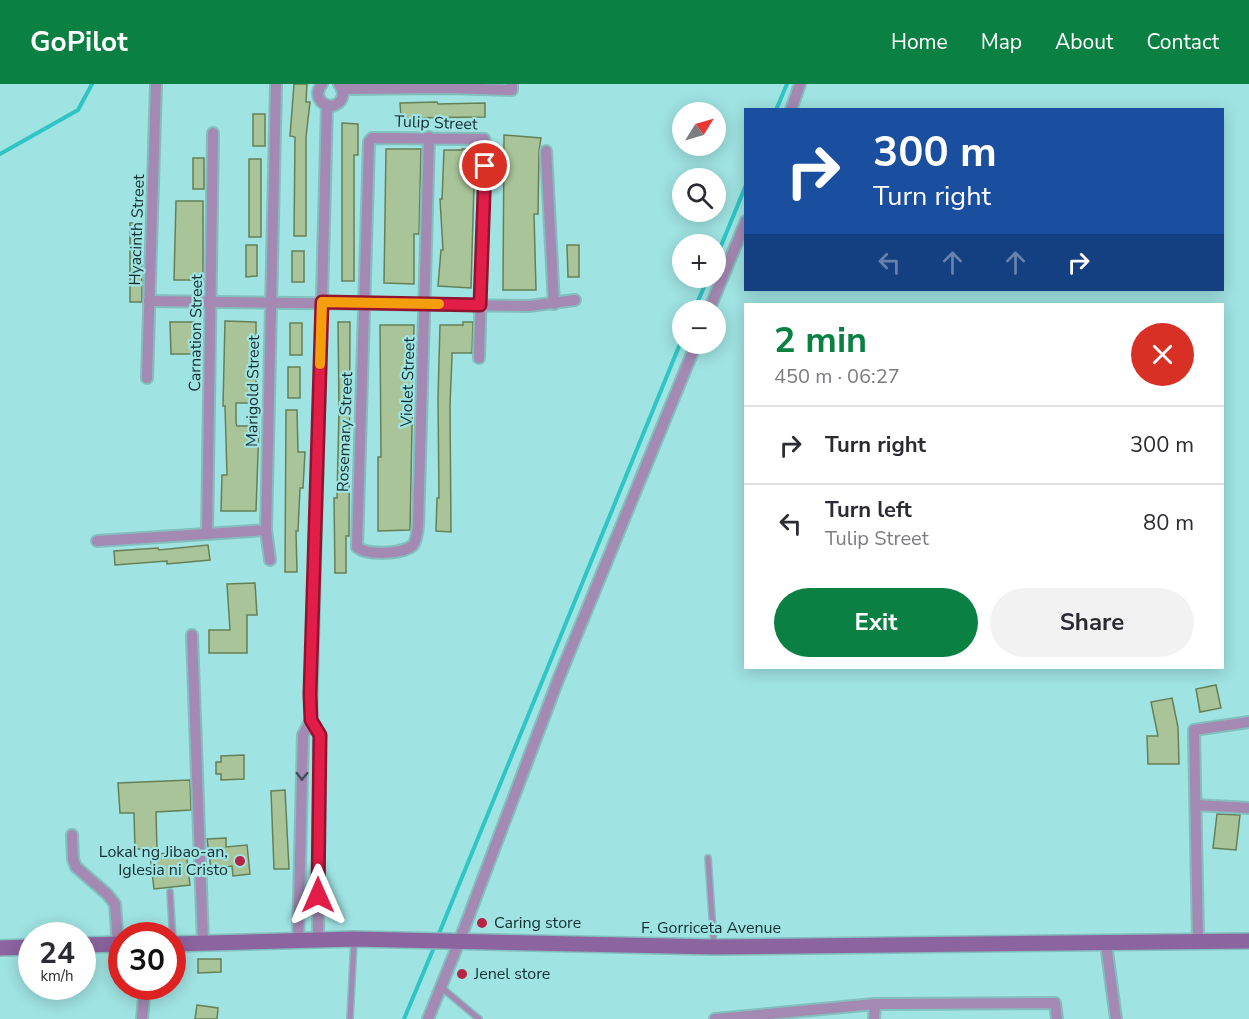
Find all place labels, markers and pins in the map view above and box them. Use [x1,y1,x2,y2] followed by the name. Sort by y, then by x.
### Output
[459,140,510,191] pin
[99,841,228,881] place label: Lokal ng Jibao-an, Iglesia ni Cristo
[233,854,247,868] marker: Lokal ng Jibao-an, Iglesia ni Cristo
[494,912,581,934] place label: Caring store
[475,916,489,930] marker: Caring store
[473,963,550,985] place label: Jenel store
[455,967,469,981] marker: Jenel store

